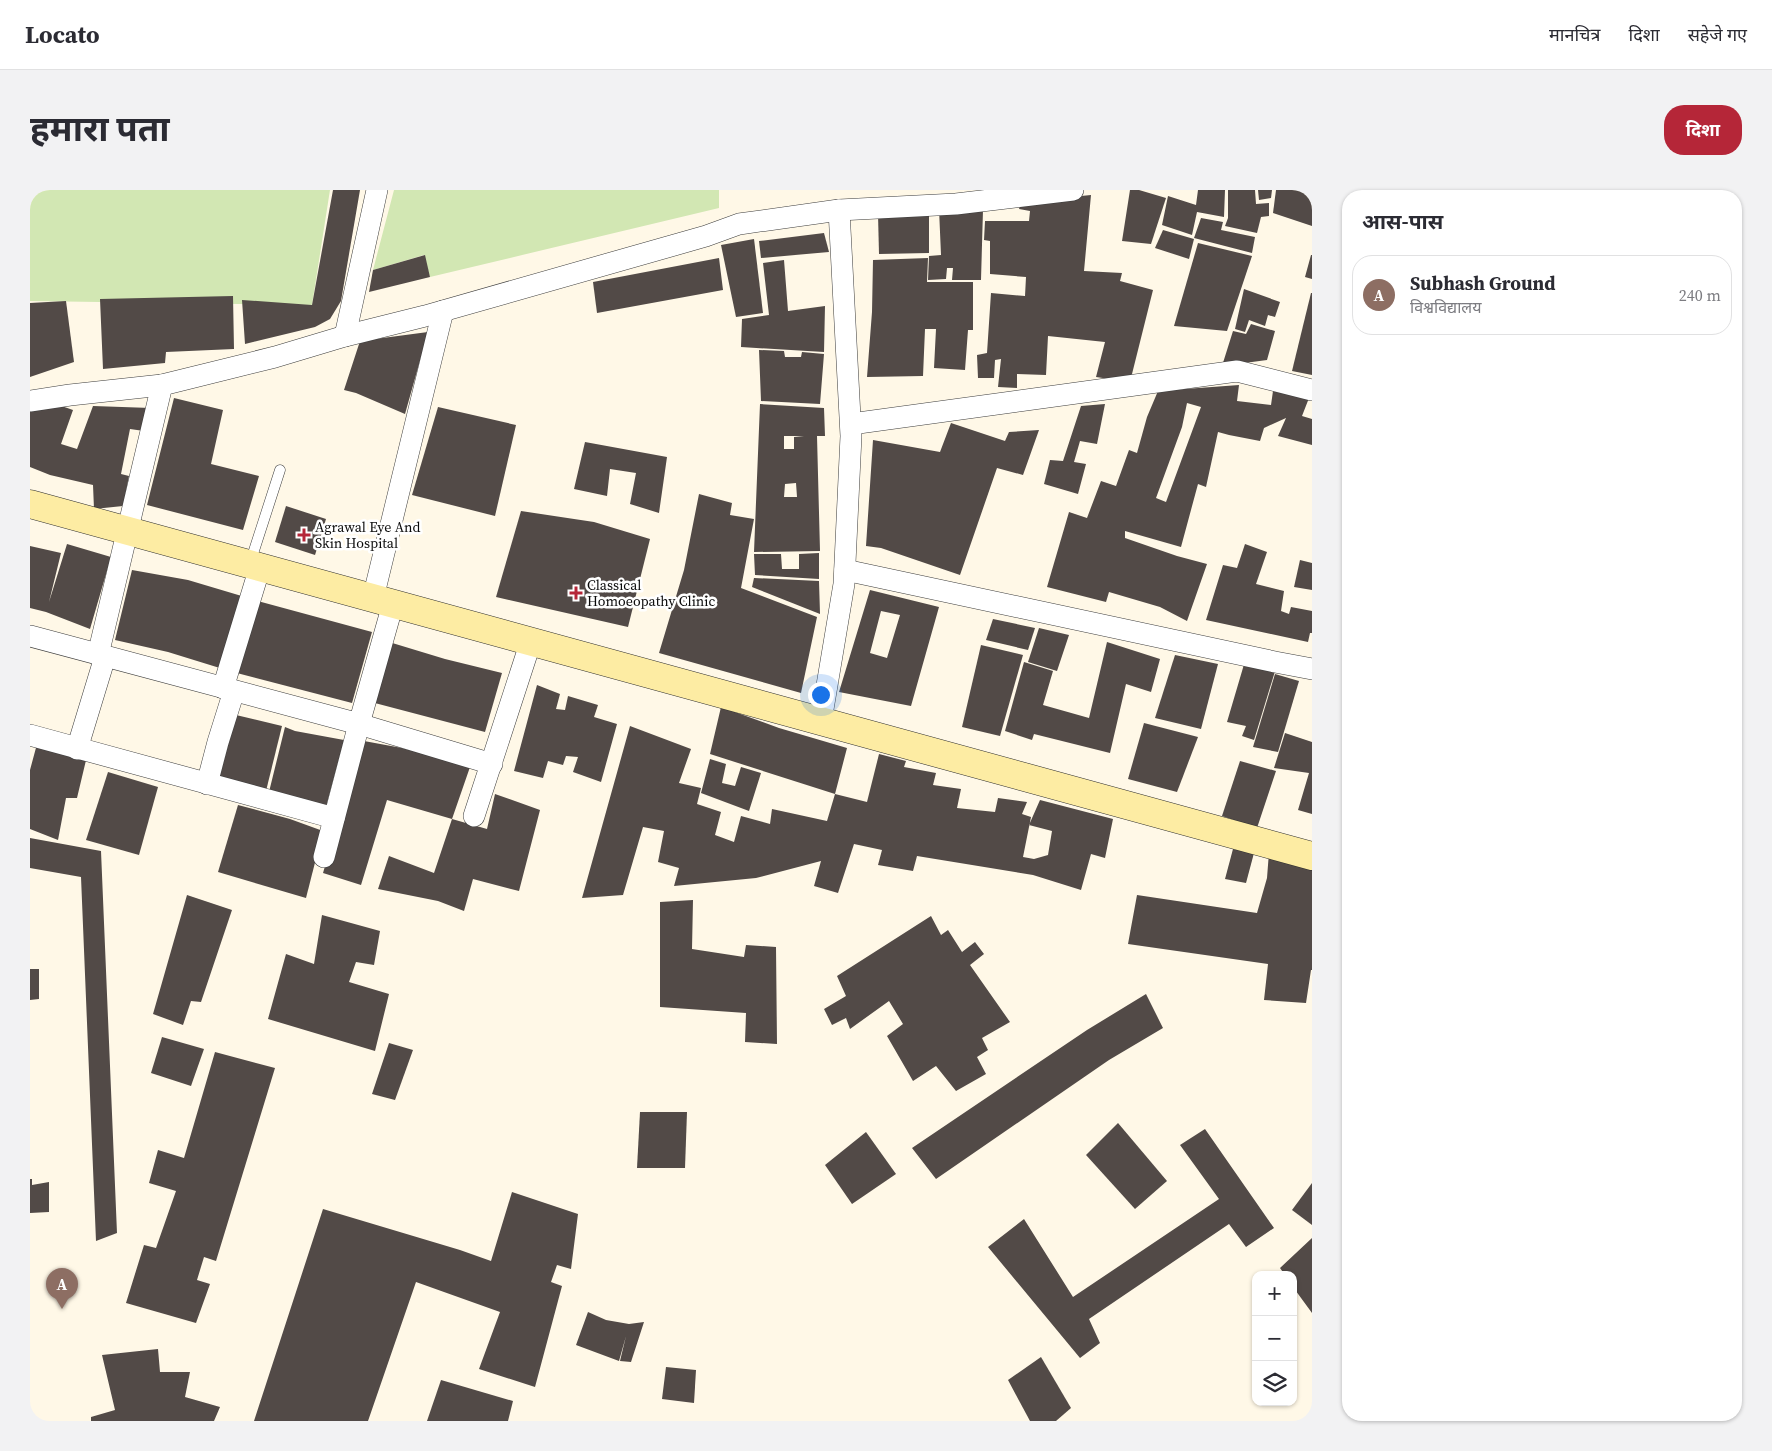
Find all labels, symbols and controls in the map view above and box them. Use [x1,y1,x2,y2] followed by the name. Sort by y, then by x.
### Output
[25,18,100,51] text: Locato
[1549,22,1601,47] text: मानचित्र
[1629,22,1660,47] text: दिशा
[1688,22,1747,47] text: सहेजे गए
[30,105,170,153] text: हमारा पता
[1664,105,1742,155] button: दिशा
[1362,207,1443,236] text: आस-पास
[1410,270,1555,296] text: Subhash Ground
[1374,284,1384,306] text: A
[1679,284,1721,306] text: 240 m
[1410,296,1481,318] text: विश्वविद्यालय
[315,517,420,553] place label: Agrawal Eye And Skin Hospital
[297,528,311,542] marker: Agrawal Eye And Skin Hospital
[587,575,716,611] place label: Classical Homoeopathy Clinic
[569,586,583,600] marker: Classical Homoeopathy Clinic
[808,682,834,708] your location
[46,1268,78,1309] pin: A
[1252,1271,1297,1406] map controls
[1252,1271,1297,1316] button: +
[1252,1316,1297,1361] button: −
[1252,1361,1297,1406] button: layers

